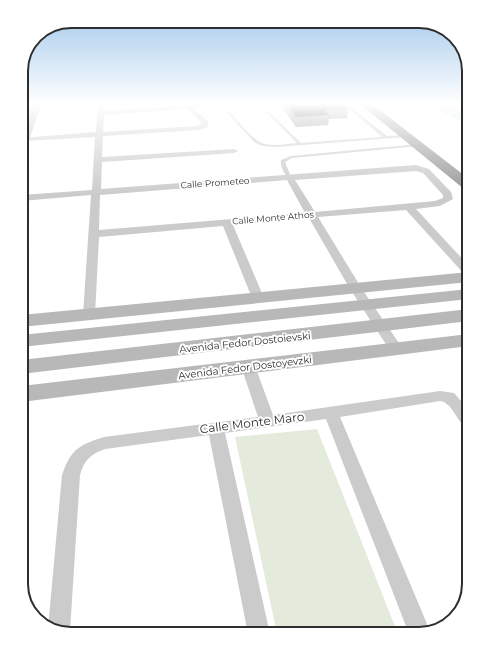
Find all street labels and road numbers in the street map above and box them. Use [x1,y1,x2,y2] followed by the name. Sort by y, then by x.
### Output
[180,175,250,190] street label: Calle Prometeo
[232,208,315,227] street label: Calle Monte Athos
[179,329,311,356] street label: Avenida Fedor Dostoievski
[177,353,313,382] street label: Avenida Fedor Dostoyevzki
[199,409,305,436] street label: Calle Monte Maro

